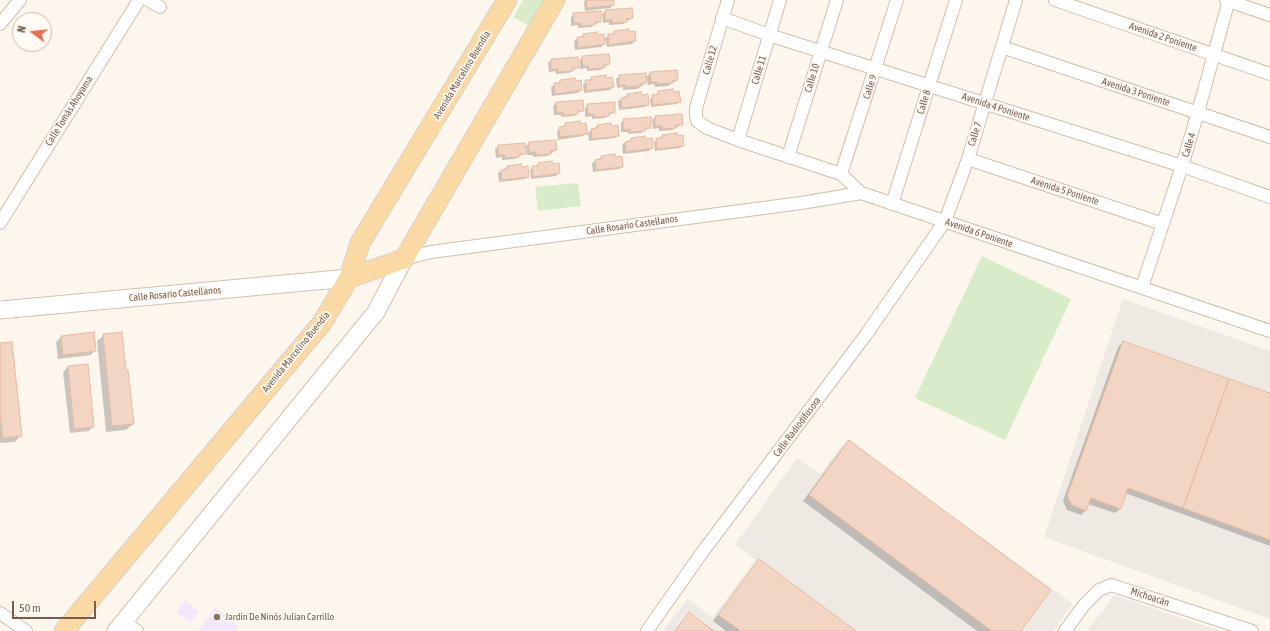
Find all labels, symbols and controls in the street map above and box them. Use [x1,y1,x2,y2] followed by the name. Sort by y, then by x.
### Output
[12,12,52,52] north arrow
[1128,20,1198,54] street label: Avenida 2 Poniente
[15,24,28,34] text: N
[431,29,493,121] street label: Avenida Marcelino Buendía
[700,44,720,76] street label: Calle 12
[749,54,769,86] street label: Calle 11
[802,62,822,94] street label: Calle 10
[860,73,880,101] street label: Calle 9
[43,74,95,148] street label: Calle Tomás Ahoyama
[1100,75,1172,109] street label: Avenida 3 Poniente
[915,88,933,116] street label: Calle 8
[960,90,1032,124] street label: Avenida 4 Poniente
[966,120,984,148] street label: Calle 7
[1180,131,1198,159] street label: Calle 4
[1029,174,1101,208] street label: Avenida 5 Poniente
[585,213,679,237] street label: Calle Rosario Castellanos
[944,216,1014,250] street label: Avenida 6 Poniente
[128,284,222,304] street label: Calle Rosario Castellanos
[260,309,332,395] street label: Avenida Marcelino Buendía
[771,395,823,459] street label: Calle Radiodifusora
[1129,585,1171,609] street label: Michoacán
[14,593,98,619] scale bar
[19,601,41,615] text: 50 m
[225,611,334,623] place label: Jardín De Ninõs Julian Carrillo
[212,612,222,622] marker: Jardín De Ninõs Julian Carrillo

